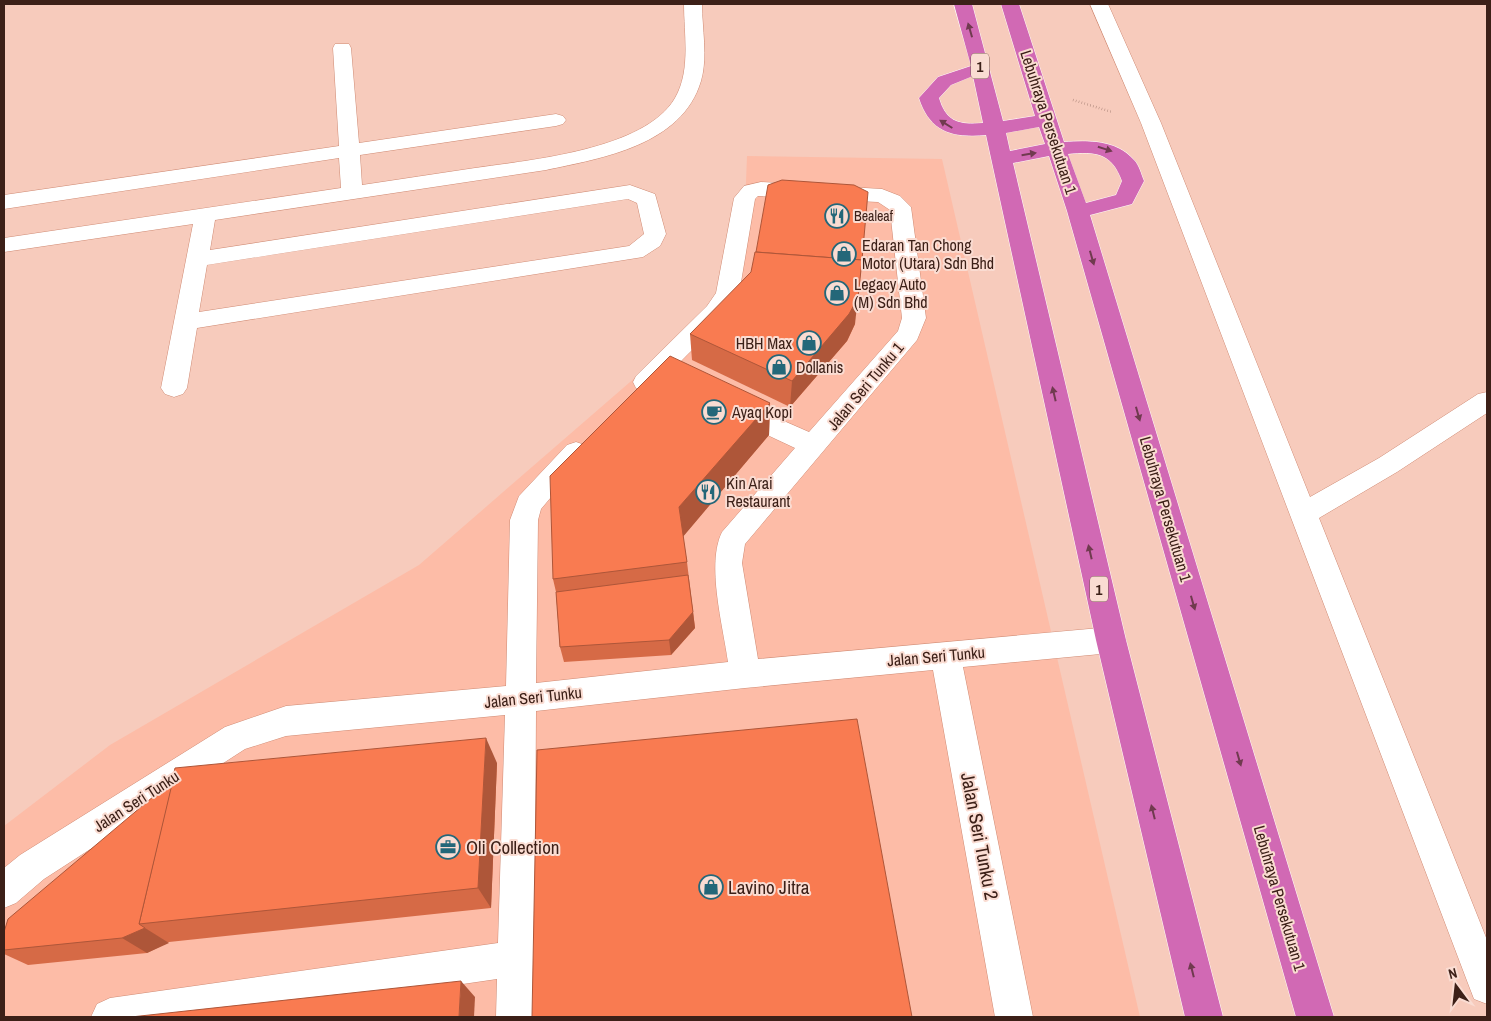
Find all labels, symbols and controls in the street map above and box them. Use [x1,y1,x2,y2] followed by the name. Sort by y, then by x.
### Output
[966,23,974,38] one-way arrow
[1015,47,1083,198] street label: Lebuhraya Persekutuan 1
[971,54,989,78] road number: 1
[939,119,953,128] one-way arrow
[1098,146,1113,154] one-way arrow
[1021,150,1037,158] one-way arrow
[824,203,850,229] restaurant icon: Bealeaf
[854,207,894,225] place label: Bealeaf
[862,234,994,274] place label: Edaran Tan Chong Motor (Utara) Sdn Bhd
[831,241,857,267] shop icon: Edaran Tan Chong Motor (Utara) Sdn Bhd
[1089,250,1097,265] one-way arrow
[854,273,928,313] place label: Legacy Auto (M) Sdn Bhd
[824,280,850,306] shop icon: Legacy Auto (M) Sdn Bhd
[796,330,822,356] shop icon: HBH Max
[736,332,792,354] place label: HBH Max
[822,337,909,435] street label: Jalan Seri Tunku 1
[766,354,792,380] shop icon: Dollanis
[796,356,843,378] place label: Dollanis
[1050,386,1058,401] one-way arrow
[701,399,727,425] cafe icon: Ayaq Kopi
[731,401,792,423] place label: Ayaq Kopi
[1134,406,1142,421] one-way arrow
[1135,434,1197,585] street label: Lebuhraya Persekutuan 1
[726,472,791,512] place label: Kin Arai Restaurant
[695,479,721,505] restaurant icon: Kin Arai Restaurant
[1086,544,1094,560] one-way arrow
[1090,576,1108,602] road number: 1
[1190,596,1198,611] one-way arrow
[886,641,986,671] street label: Jalan Seri Tunku
[483,681,583,713] street label: Jalan Seri Tunku
[1236,752,1244,767] one-way arrow
[89,765,183,837] street label: Jalan Seri Tunku
[955,770,1005,902] street label: Jalan Seri Tunku 2
[1149,805,1157,820] one-way arrow
[1249,823,1311,974] street label: Lebuhraya Persekutuan 1
[435,834,461,860] office icon: Oli Collection
[466,834,560,860] place label: Oli Collection
[698,874,724,900] shop icon: Lavino Jitra
[728,874,810,900] place label: Lavino Jitra
[1431,961,1481,1011] north arrow
[1188,962,1196,977] one-way arrow
[1446,964,1459,983] text: N

